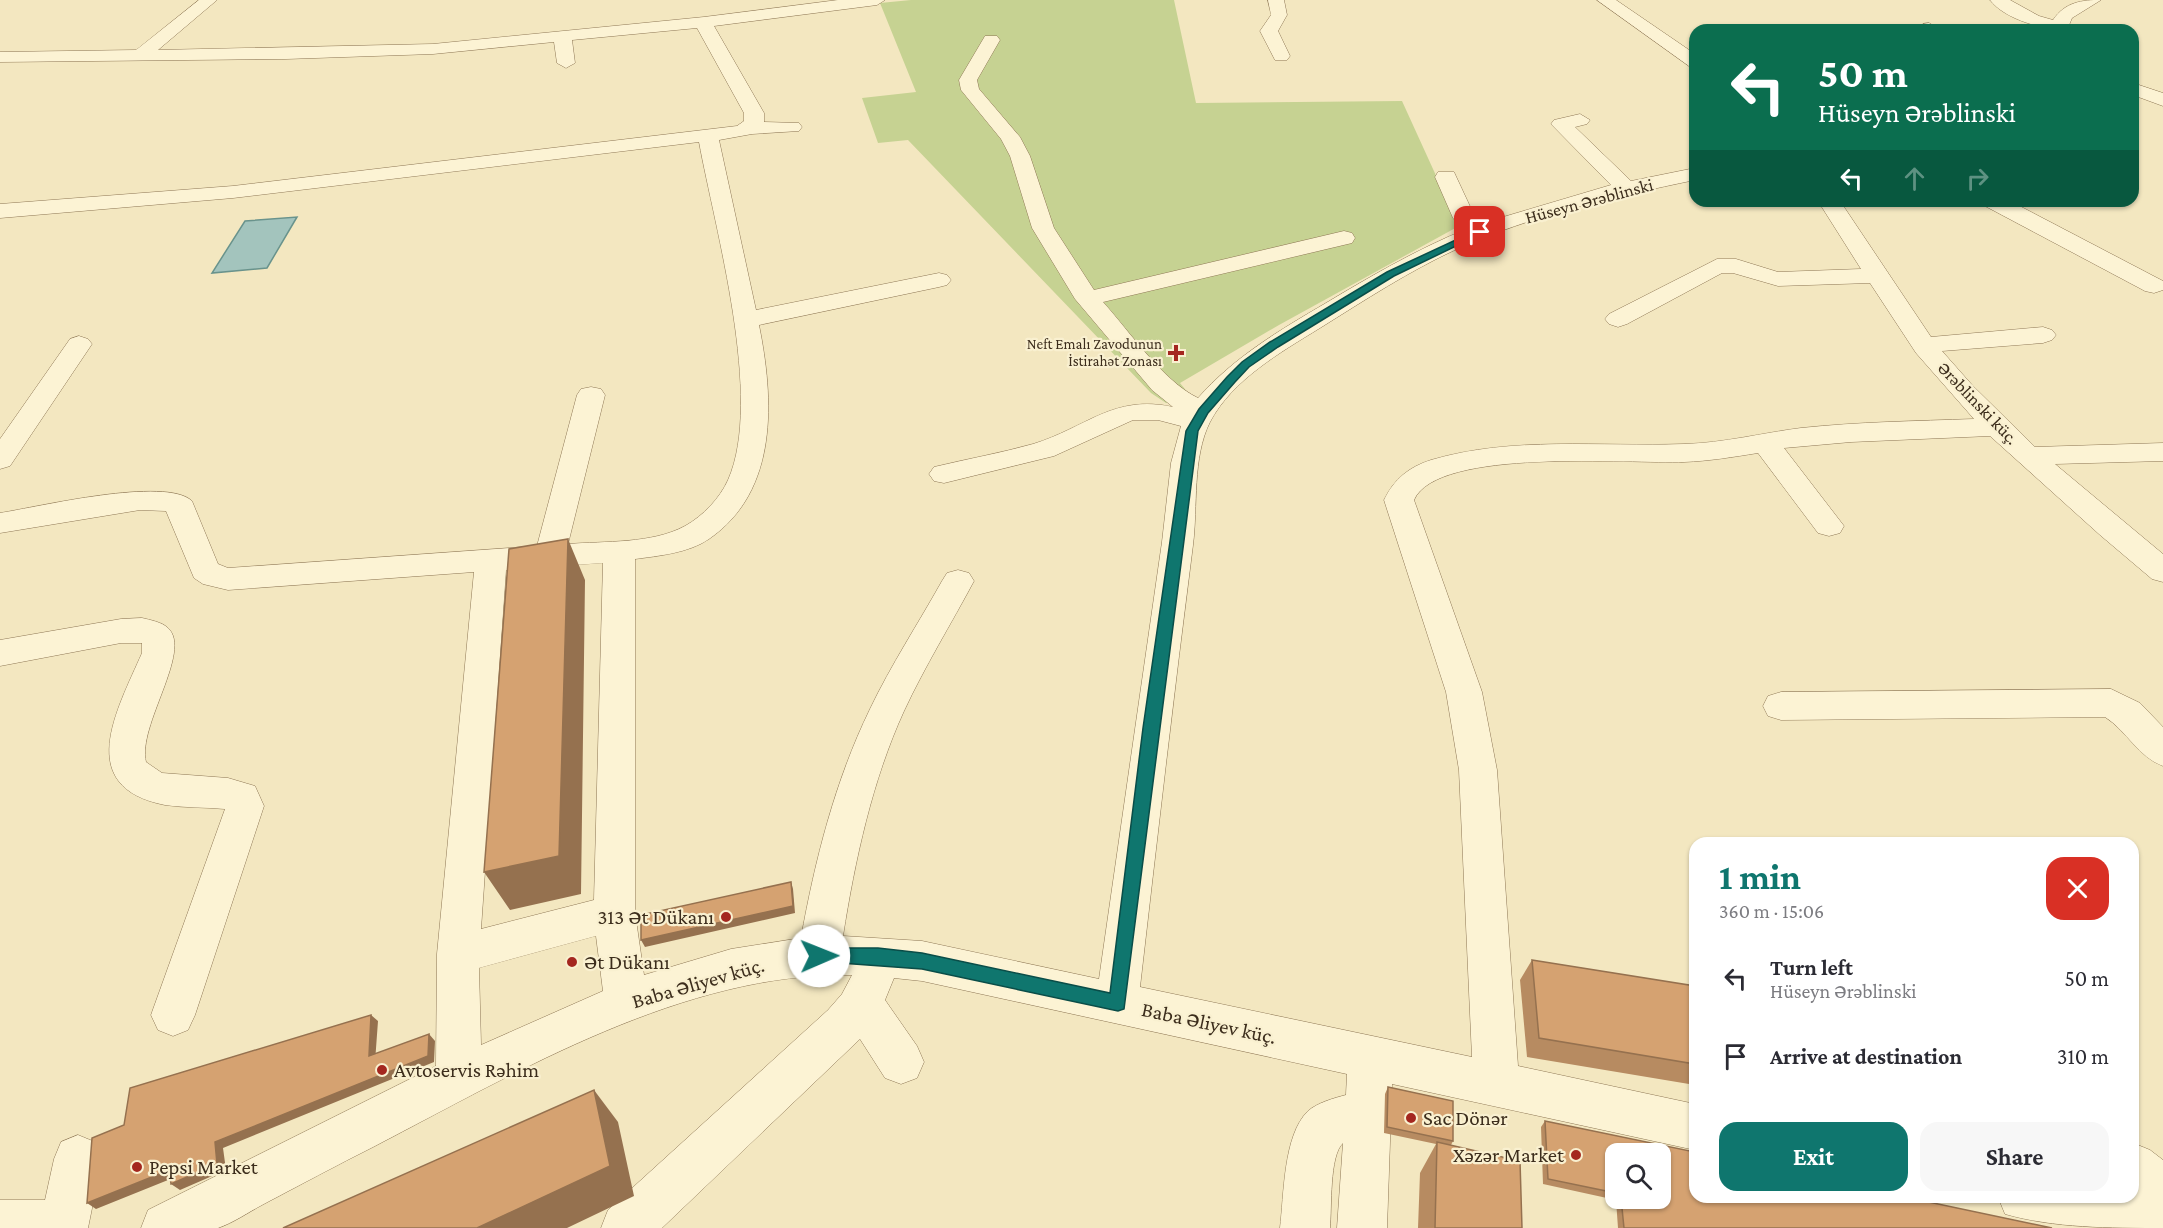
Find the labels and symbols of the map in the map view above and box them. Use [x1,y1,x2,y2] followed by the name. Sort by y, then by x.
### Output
[1523,174,1656,228] street label: Hüseyn Ərəblinski
[1454,206,1505,257] pin
[1027,336,1162,369] place label: Neft Emalı Zavodunun İstirahət Zonası
[1167,344,1185,362] marker: Neft Emalı Zavodunun İstirahət Zonası
[1934,358,2022,448] street label: Ərəblinski küç.
[597,905,714,929] place label: 313 Ət Dükanı
[719,910,733,924] marker: 313 Ət Dükanı
[787,924,851,988] position arrow
[584,950,670,974] place label: Ət Dükanı
[629,953,767,1013] street label: Baba Əliyev küç.
[565,955,579,969] marker: Ət Dükanı
[1140,997,1278,1049] street label: Baba Əliyev küç.
[394,1058,539,1082] place label: Avtoservis Rəhim
[375,1063,389,1077] marker: Avtoservis Rəhim
[1423,1106,1508,1130] place label: Sac Dönər
[1404,1111,1418,1125] marker: Sac Dönər
[1453,1143,1565,1167] place label: Xəzər Market
[1569,1148,1583,1162] marker: Xəzər Market
[149,1155,259,1179] place label: Pepsi Market
[130,1160,144,1174] marker: Pepsi Market

